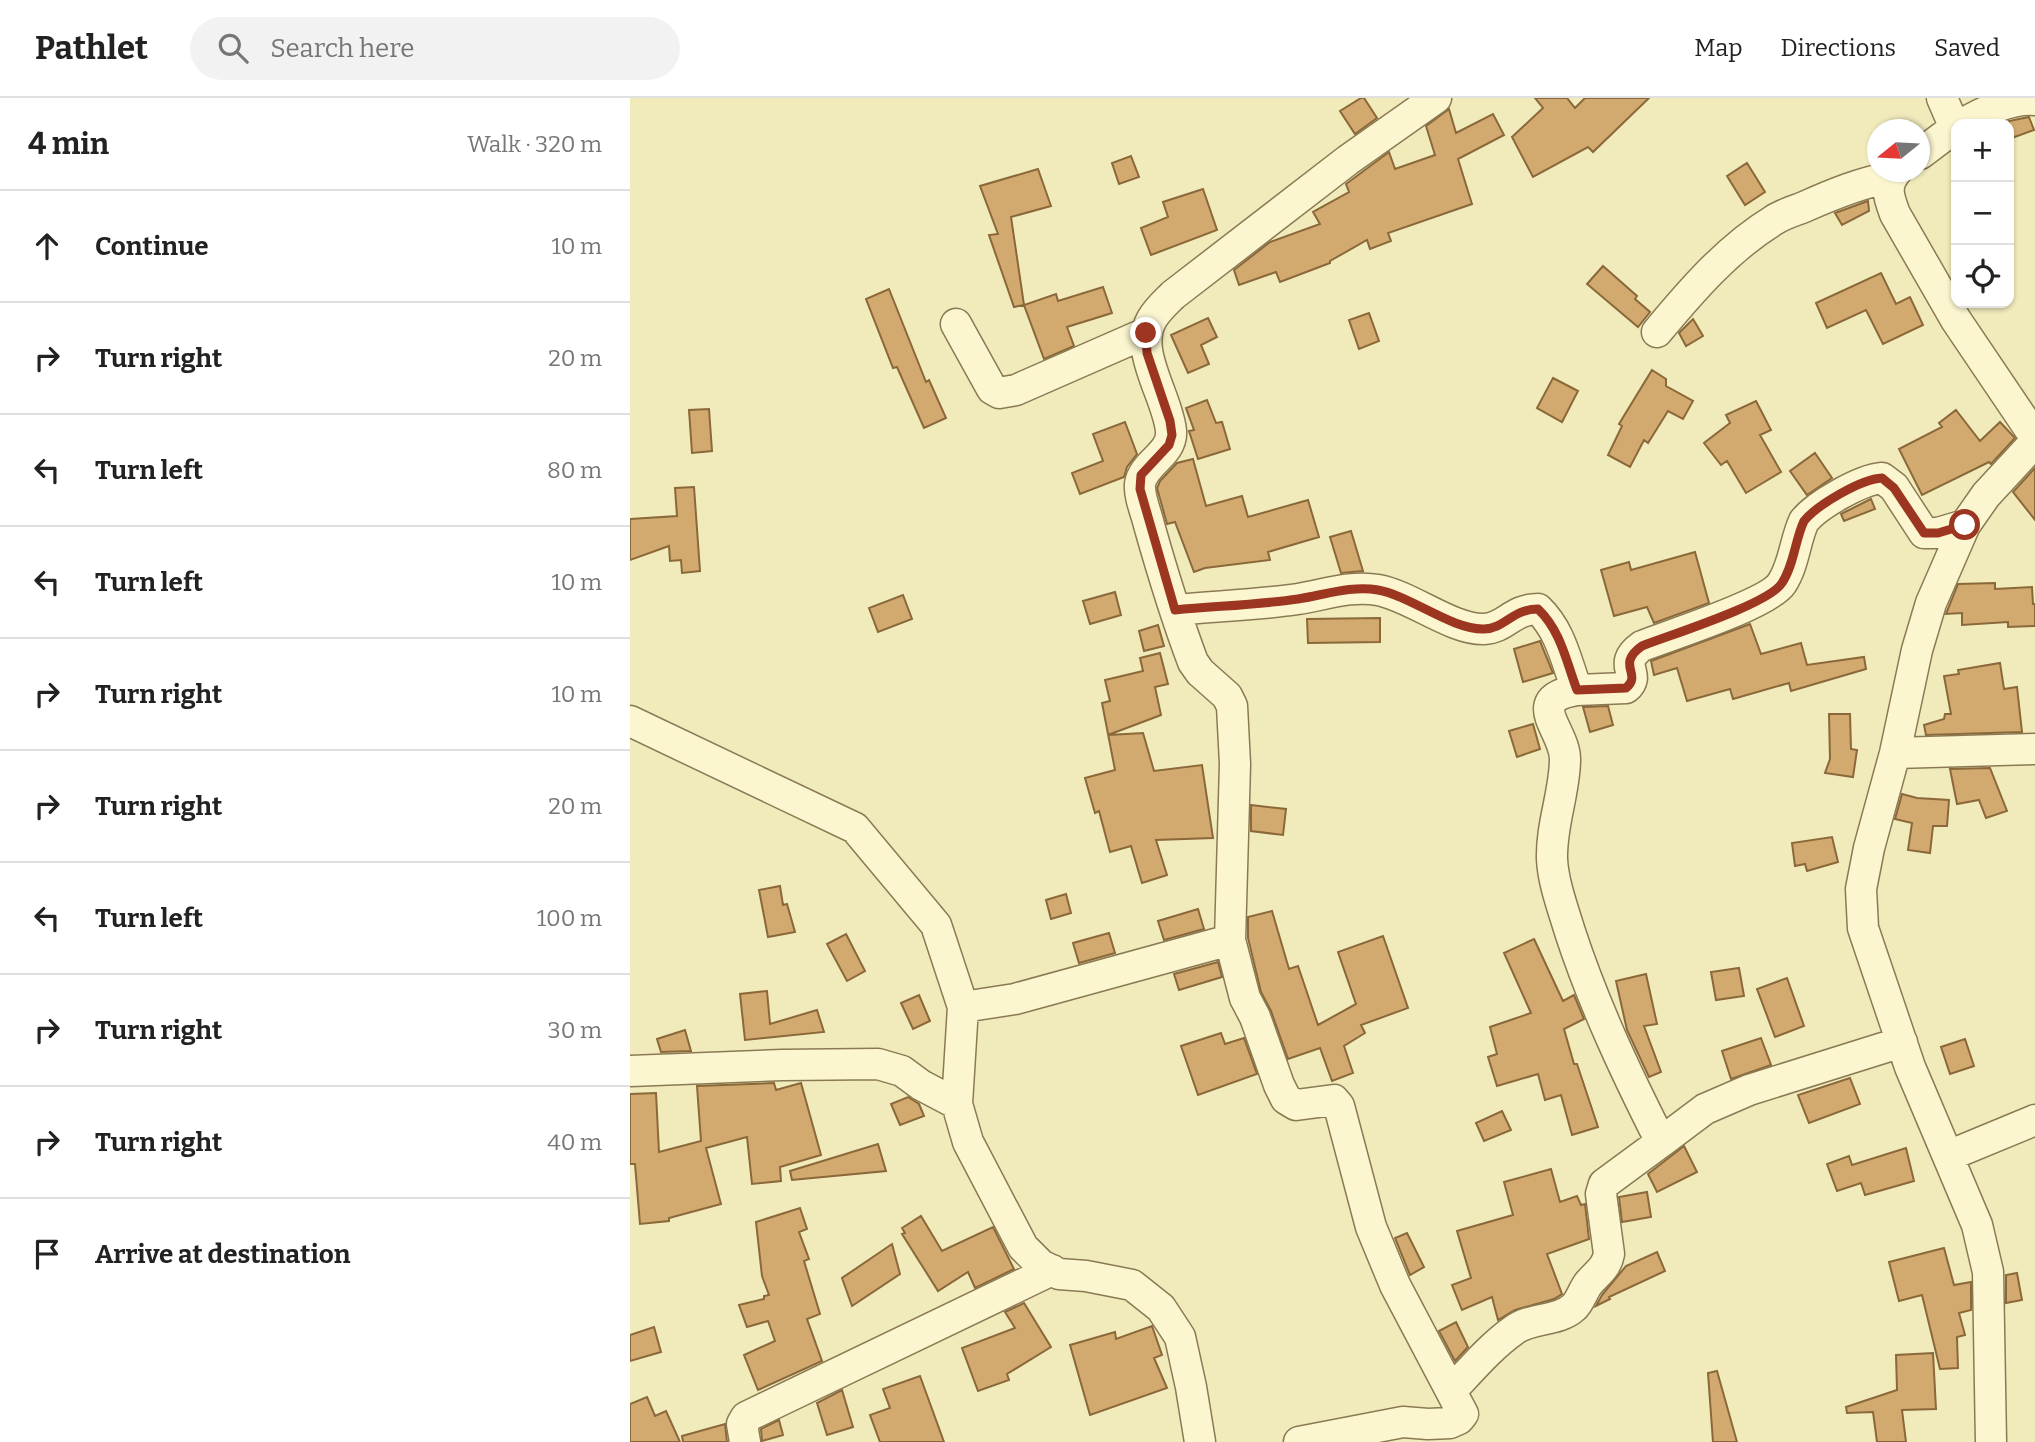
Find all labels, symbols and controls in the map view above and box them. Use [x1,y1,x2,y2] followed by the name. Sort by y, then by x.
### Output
[190,17,680,80] search box
[35,28,148,68] text: Pathlet
[214,29,252,67] icon: search
[270,33,414,64] text: Search here
[1694,34,1743,62] text: Map
[1781,34,1896,62] text: Directions
[1934,34,2000,62] text: Saved
[1867,119,1930,182] north arrow
[1951,119,2014,308] map controls
[1951,119,2014,182] button: +
[28,126,109,162] text: 4 min
[467,130,602,158] text: Walk · 320 m
[1951,182,2014,245] button: −
[28,227,66,265] icon: ahead
[95,231,209,262] text: Continue
[551,232,602,260] text: 10 m
[1951,245,2014,308] button: locate
[1130,317,1161,348] route end
[28,339,66,377] icon: right
[95,343,222,374] text: Turn right
[548,344,602,372] text: 20 m
[28,451,66,489] icon: left
[95,455,203,486] text: Turn left
[547,456,602,484] text: 80 m
[1949,509,1980,540] route start
[28,563,66,601] icon: left
[95,567,203,598] text: Turn left
[551,568,602,596] text: 10 m
[28,675,66,713] icon: right
[95,679,222,710] text: Turn right
[551,680,602,708] text: 10 m
[28,787,66,825] icon: right
[95,791,222,822] text: Turn right
[548,792,602,820] text: 20 m
[28,899,66,937] icon: left
[95,903,203,934] text: Turn left
[537,904,602,932] text: 100 m
[28,1011,66,1049] icon: right
[95,1015,222,1046] text: Turn right
[548,1016,602,1044] text: 30 m
[28,1123,66,1161] icon: right
[95,1127,222,1158] text: Turn right
[547,1128,602,1156] text: 40 m
[28,1235,66,1273] icon: arrive
[95,1239,350,1270] text: Arrive at destination

